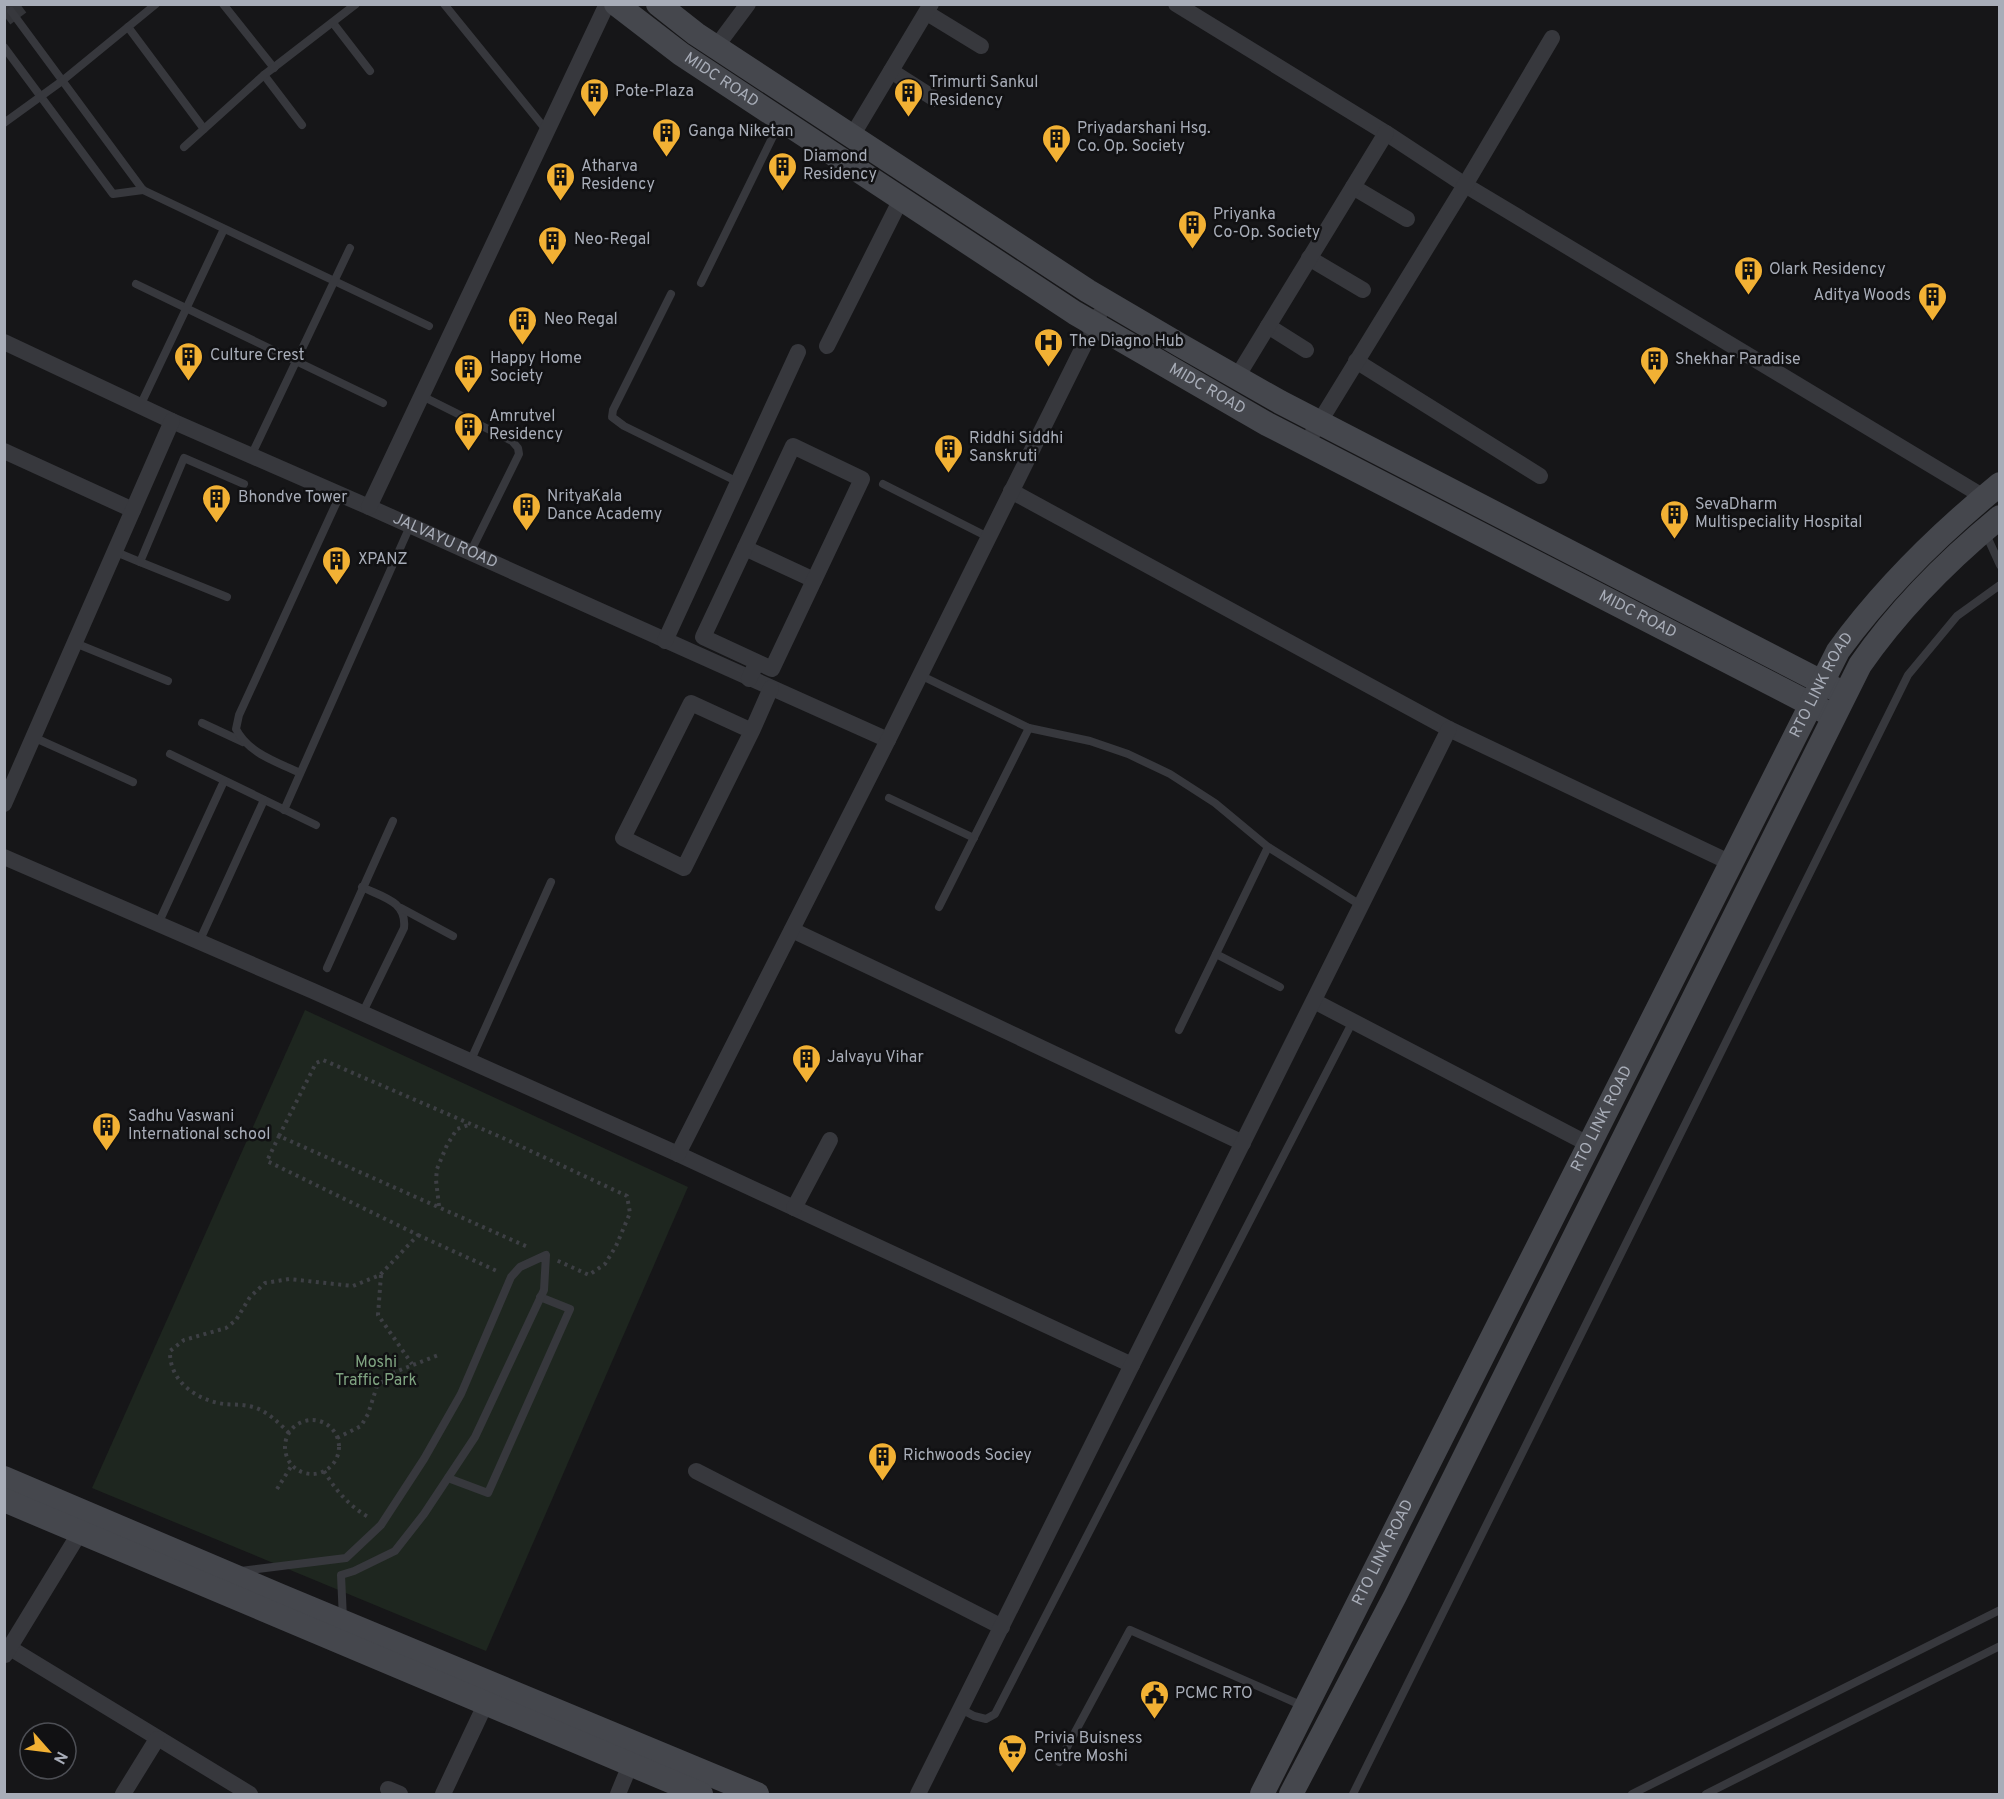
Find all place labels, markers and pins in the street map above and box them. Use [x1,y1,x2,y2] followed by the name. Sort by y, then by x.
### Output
[929,73,1039,111] place label: Trimurti Sankul Residency
[578,76,610,118] building icon: Pote-Plaza
[892,76,924,118] building icon: Trimurti Sankul Residency
[615,82,694,102] place label: Pote-Plaza
[651,116,683,158] building icon: Ganga Niketan
[1077,119,1211,157] place label: Priyadarshani Hsg. Co. Op. Society
[688,122,794,142] place label: Ganga Niketan
[1040,122,1072,164] building icon: Priyadarshani Hsg. Co. Op. Society
[803,147,877,185] place label: Diamond Residency
[766,150,798,192] building icon: Diamond Residency
[581,157,655,195] place label: Atharva Residency
[544,160,576,202] building icon: Atharva Residency
[1213,205,1320,243] place label: Priyanka Co-Op. Society
[1176,208,1208,250] building icon: Priyanka Co-Op. Society
[537,224,569,266] building icon: Neo-Regal
[574,230,650,250] place label: Neo-Regal
[1732,254,1764,296] building icon: Olark Residency
[1769,260,1886,280] place label: Olark Residency
[1916,280,1948,322] building icon: Aditya Woods
[1813,286,1911,306] place label: Aditya Woods
[507,304,539,346] building icon: Neo Regal
[544,310,618,330] place label: Neo Regal
[1032,326,1064,368] hospital icon: The Diagno Hub
[1069,332,1184,352] place label: The Diagno Hub
[173,340,205,382] building icon: Culture Crest
[1638,344,1670,386] building icon: Shekhar Paradise
[210,346,305,366] place label: Culture Crest
[490,349,582,387] place label: Happy Home Society
[1675,350,1801,370] place label: Shekhar Paradise
[453,352,485,394] building icon: Happy Home Society
[489,407,563,445] place label: Amrutvel Residency
[452,410,484,452] building icon: Amrutvel Residency
[969,429,1063,467] place label: Riddhi Siddhi Sanskruti
[932,432,964,474] building icon: Riddhi Siddhi Sanskruti
[201,482,233,524] building icon: Bhondve Tower
[547,487,662,525] place label: NrityaKala Dance Academy
[238,488,348,508] place label: Bhondve Tower
[510,490,542,532] building icon: NrityaKala Dance Academy
[1695,495,1862,533] place label: SevaDharm Multispeciality Hospital
[1658,498,1690,540] building icon: SevaDharm Multispeciality Hospital
[321,544,353,586] building icon: XPANZ
[358,550,408,570] place label: XPANZ
[790,1042,822,1084] building icon: Jalvayu Vihar
[827,1048,924,1068] place label: Jalvayu Vihar
[128,1107,270,1145] place label: Sadhu Vaswani International school
[91,1110,123,1152] building icon: Sadhu Vaswani International school
[866,1440,898,1482] building icon: Richwoods Sociey
[903,1446,1032,1466] place label: Richwoods Sociey
[1138,1678,1170,1720] public building icon: PCMC RTO
[1175,1684,1253,1704] place label: PCMC RTO
[1034,1729,1143,1767] place label: Privia Buisness Centre Moshi
[997,1732,1029,1774] supermarket icon: Privia Buisness Centre Moshi

